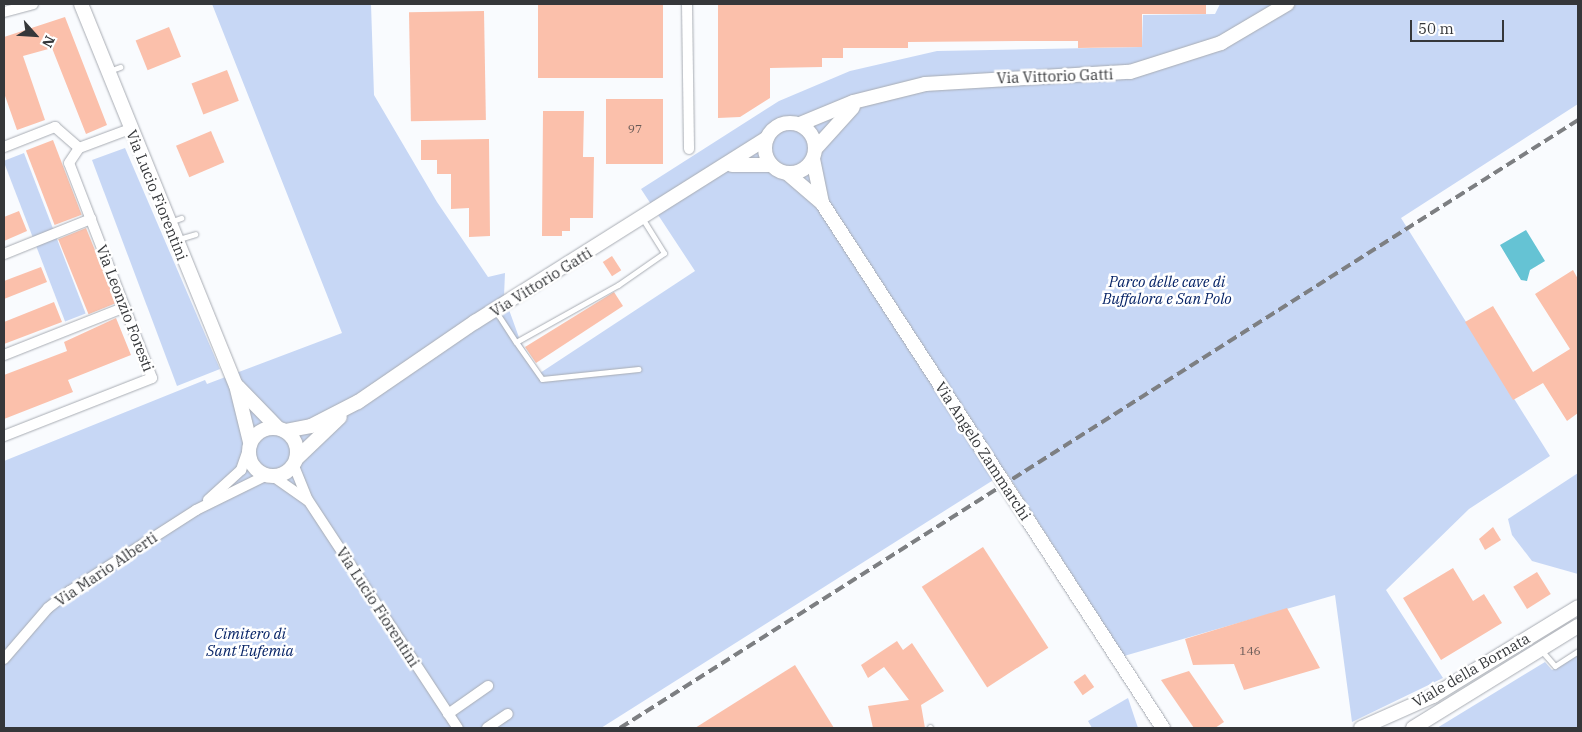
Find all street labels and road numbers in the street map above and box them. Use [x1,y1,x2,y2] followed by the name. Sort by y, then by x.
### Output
[996,65,1114,87] street label: Via Vittorio Gatti
[123,127,191,263] street label: Via Lucio Fiorentini
[92,242,158,374] street label: Via Leonzio Foresti
[487,243,595,321] street label: Via Vittorio Gatti
[931,378,1035,524] street label: Via Angelo Zammarchi
[52,528,160,610] street label: Via Mario Alberti
[333,544,423,670] street label: Via Lucio Fiorentini
[1409,629,1533,711] street label: Viale della Bornata

